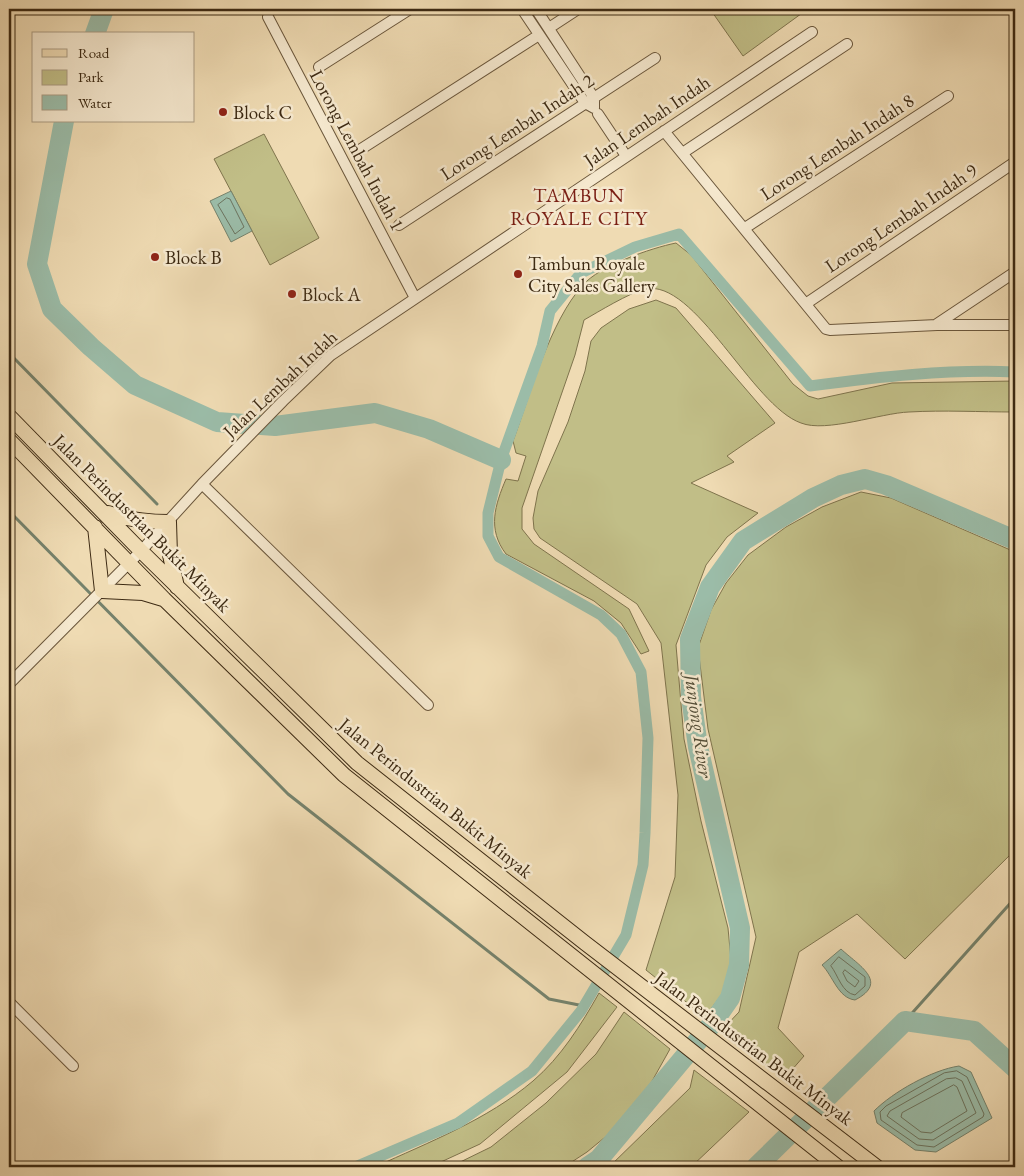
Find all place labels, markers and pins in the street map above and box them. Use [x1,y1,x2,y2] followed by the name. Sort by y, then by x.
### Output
[233,100,292,125] place label: Block C
[217,106,229,118] marker: Block C
[165,245,222,270] place label: Block B
[149,251,161,263] marker: Block B
[528,251,656,298] place label: Tambun Royale City Sales Gallery
[512,268,524,280] marker: Tambun Royale City Sales Gallery
[302,282,362,307] place label: Block A
[286,288,298,300] marker: Block A

